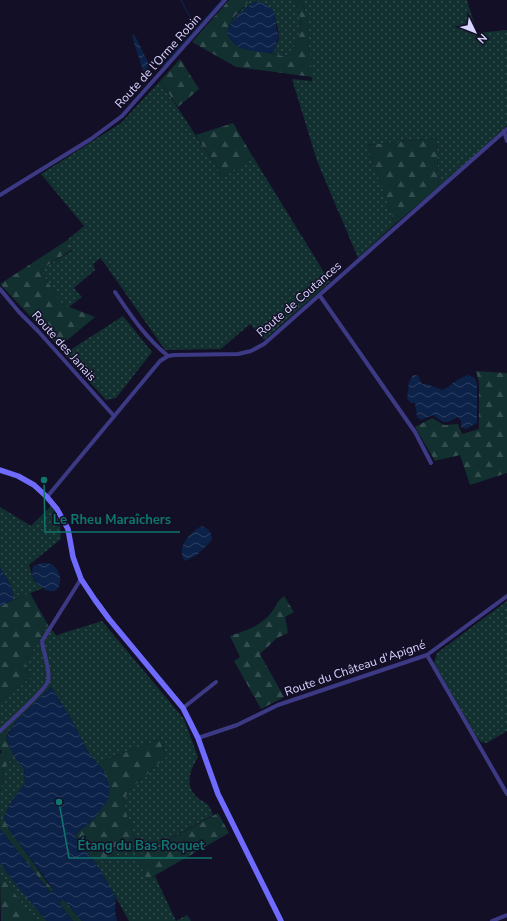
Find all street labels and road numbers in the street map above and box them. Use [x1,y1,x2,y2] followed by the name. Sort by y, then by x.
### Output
[111,10,205,112] street label: Route de l'Orme Robin
[253,258,345,340] street label: Route de Coutances
[28,308,100,385] street label: Route des Janais
[282,636,428,700] street label: Route du Château d'Apigné

